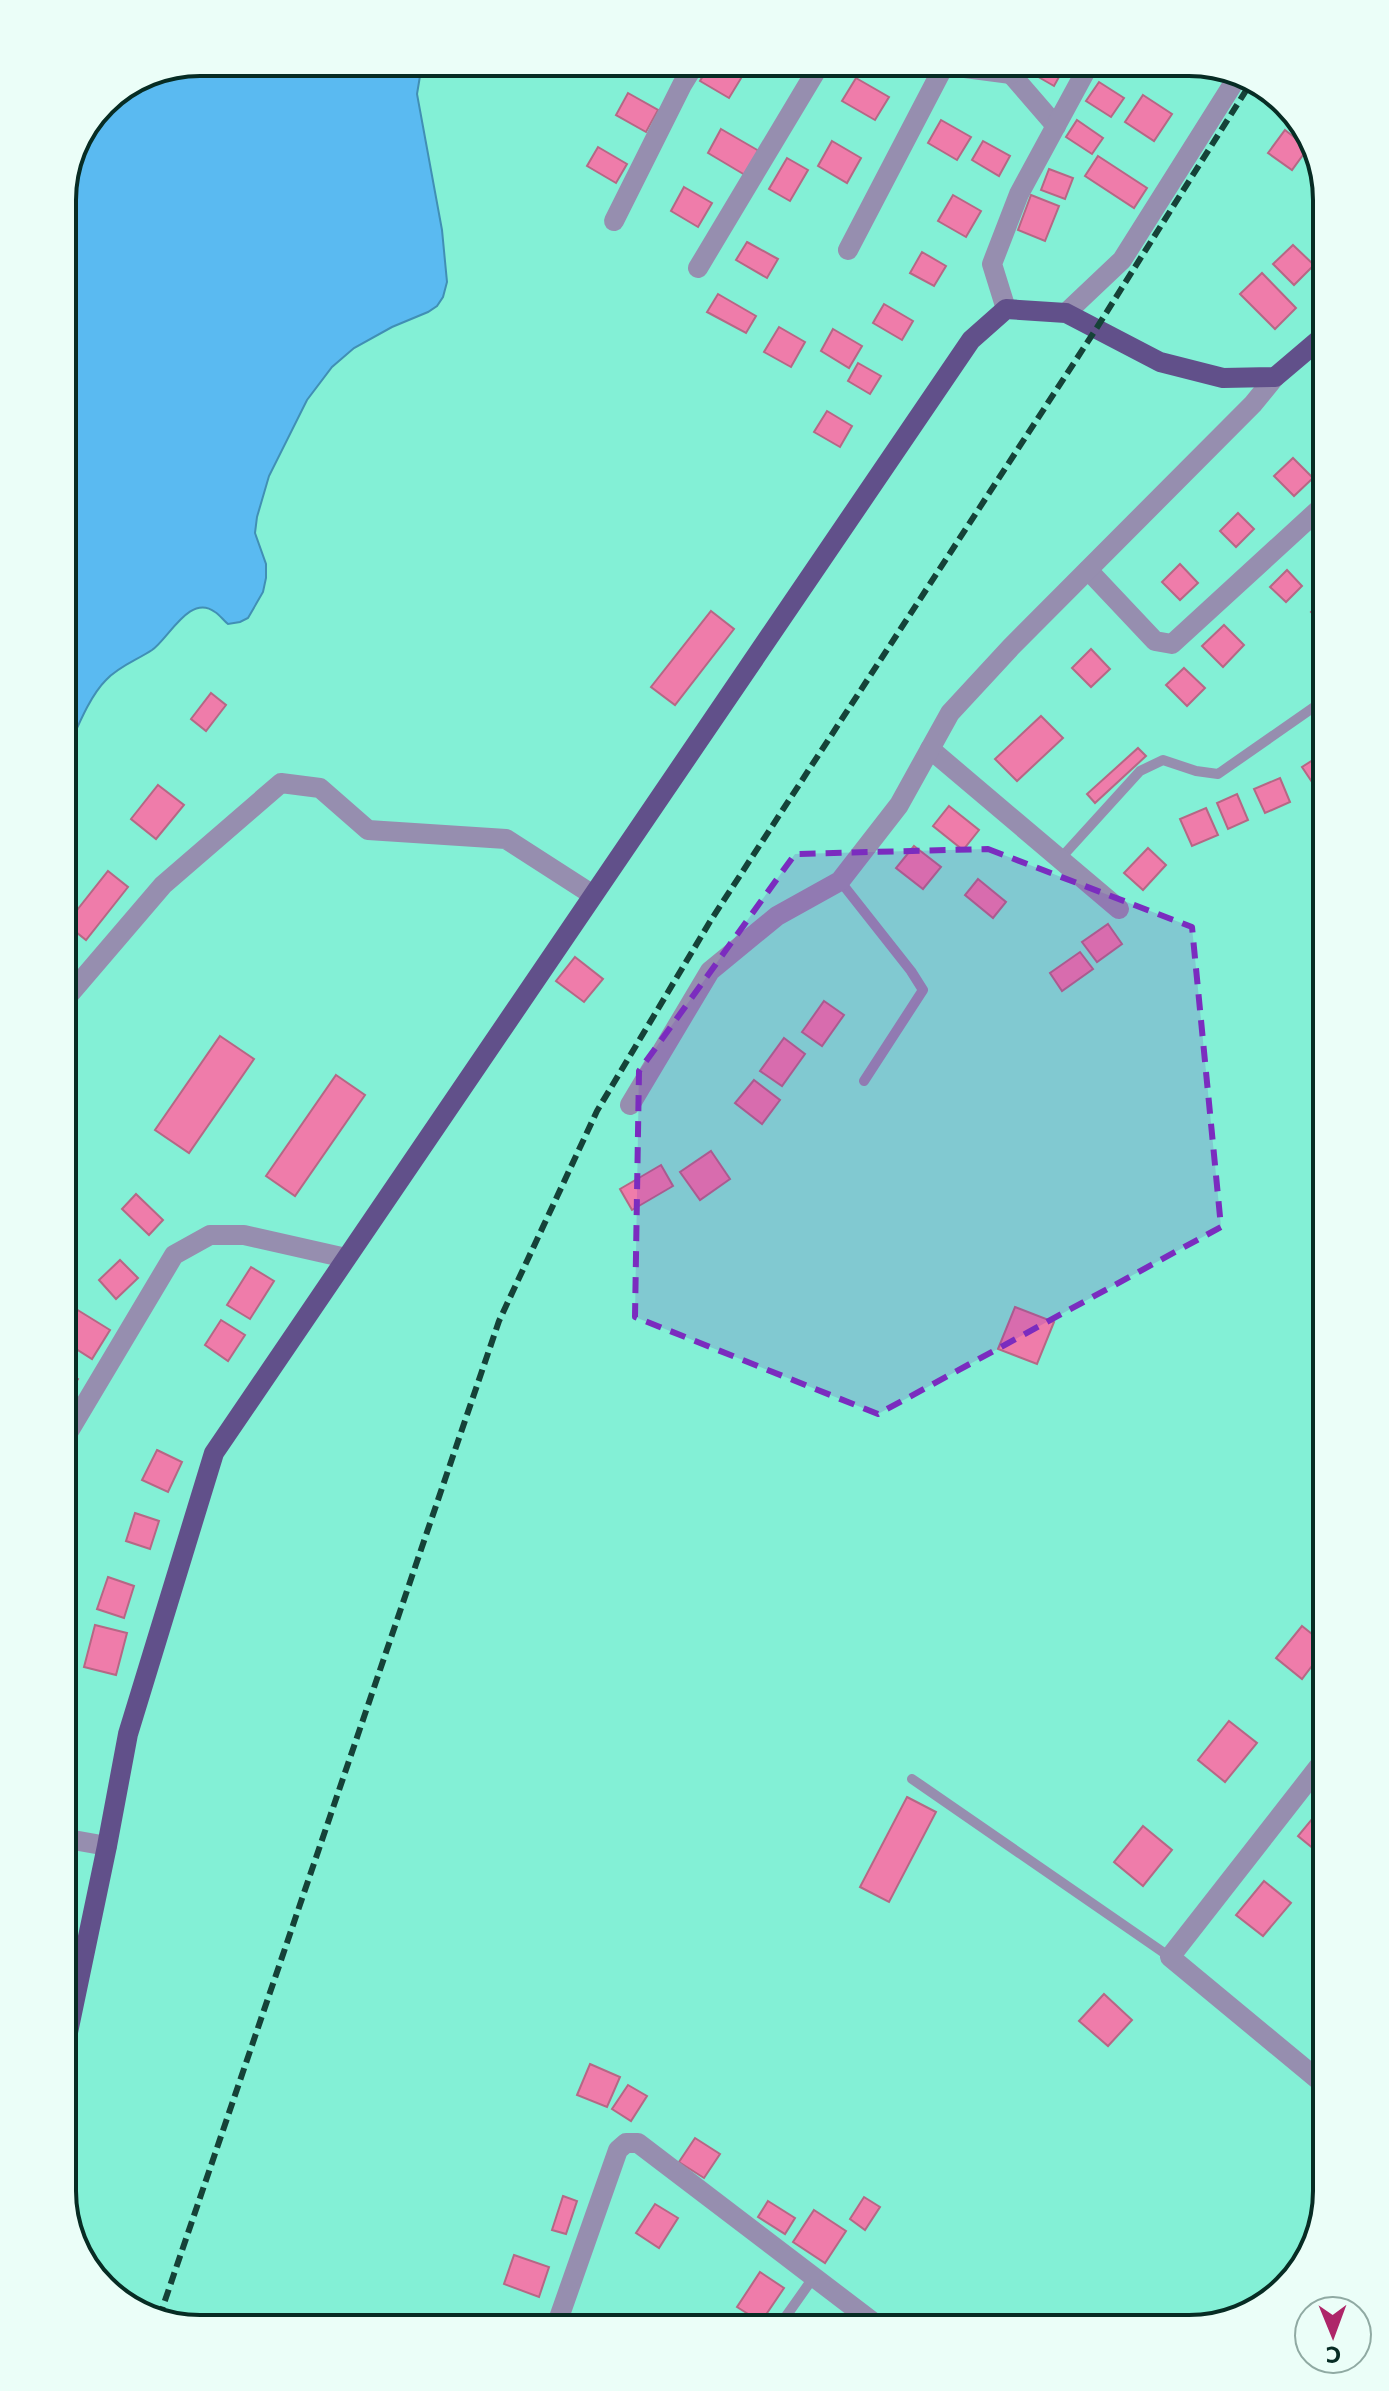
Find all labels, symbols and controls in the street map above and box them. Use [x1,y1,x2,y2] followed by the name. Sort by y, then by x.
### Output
[1293,2295,1373,2375] north arrow
[1326,2342,1341,2369] text: С

